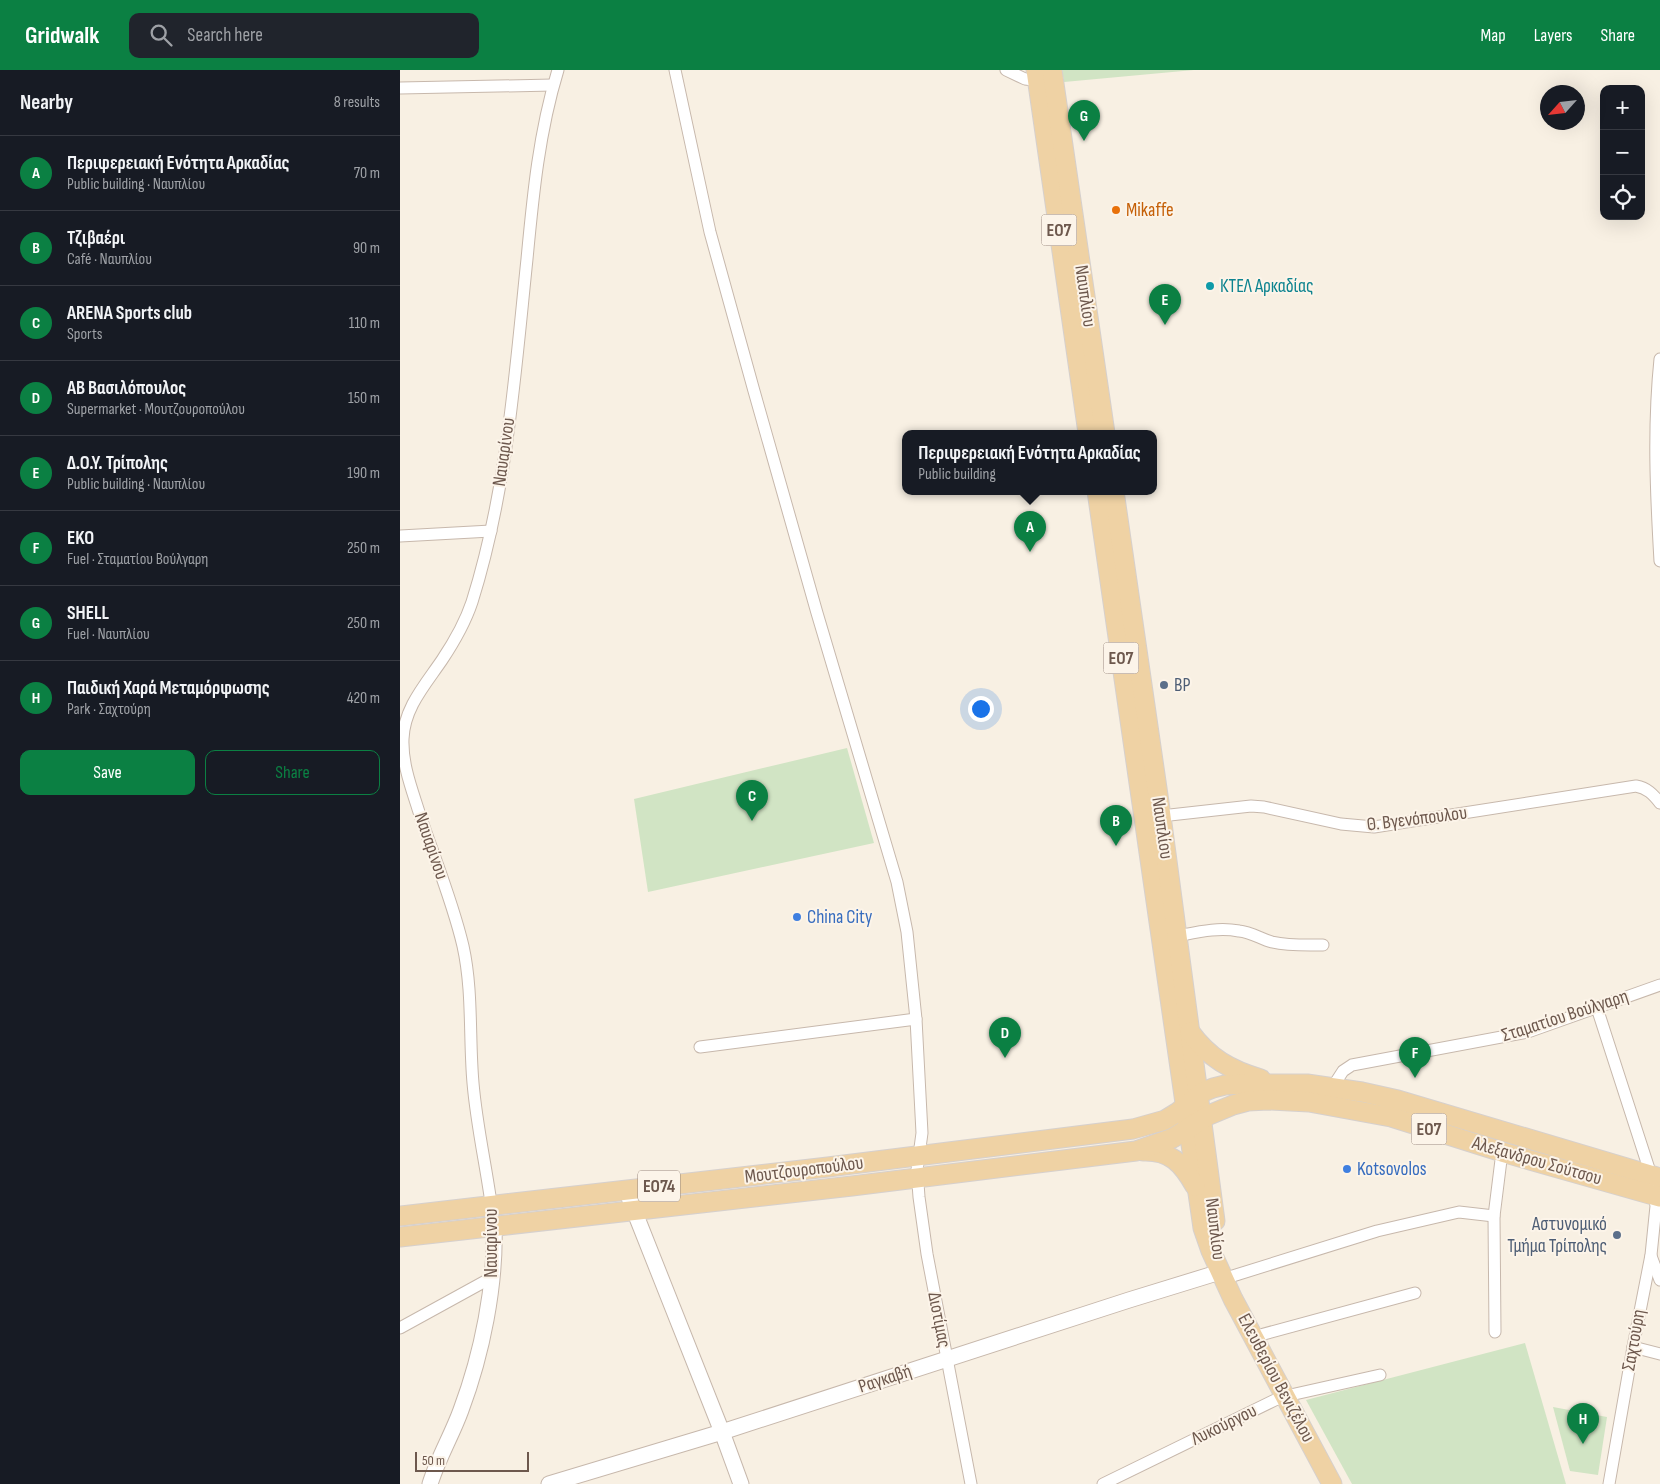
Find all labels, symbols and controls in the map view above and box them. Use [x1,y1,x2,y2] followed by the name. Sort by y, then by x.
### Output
[129,13,479,58] search box
[25,21,99,50] text: Gridwalk
[147,21,175,49] icon: search
[187,24,263,47] text: Search here
[1481,25,1506,46] text: Map
[1534,25,1573,46] text: Layers
[1601,25,1635,46] text: Share
[1540,85,1585,130] north arrow
[1600,85,1645,220] map controls
[1600,85,1645,130] button: +
[20,90,73,115] text: Nearby
[334,93,380,112] text: 8 results
[1068,100,1100,141] pin: G
[1600,130,1645,175] button: −
[67,152,289,175] text: Περιφερειακή Ενότητα Αρκαδίας
[32,164,40,183] text: A
[354,164,380,183] text: 70 m
[67,175,205,194] text: Public building · Ναυπλίου
[1600,175,1645,220] button: locate
[1126,199,1174,222] place label: Mikaffe
[1110,204,1122,216] marker: Mikaffe
[1042,214,1076,246] road number: ΕΟ7
[67,227,125,250] text: Τζιβαέρι
[32,239,40,258] text: B
[353,239,380,258] text: 90 m
[67,250,152,269] text: Café · Ναυπλίου
[1069,264,1101,328] street label: Ναυπλίου
[1220,275,1313,298] place label: ΚΤΕΛ Αρκαδίας
[1204,280,1216,292] marker: ΚΤΕΛ Αρκαδίας
[1149,284,1181,325] pin: E
[67,302,192,325] text: ARENA Sports club
[32,314,40,333] text: C
[349,314,380,333] text: 110 m
[67,325,102,344] text: Sports
[67,377,186,400] text: ΑΒ Βασιλόπουλος
[32,389,40,408] text: D
[348,389,380,408] text: 150 m
[67,400,245,419] text: Supermarket · Μουτζουροπούλου
[488,416,520,488] street label: Ναυαρίνου
[902,430,1157,495] popup
[918,442,1141,465] text: Περιφερειακή Ενότητα Αρκαδίας
[67,452,168,475] text: Δ.Ο.Υ. Τρίπολης
[33,464,39,483] text: E
[347,464,380,483] text: 190 m
[918,465,996,484] text: Public building
[67,475,205,494] text: Public building · Ναυπλίου
[1014,511,1046,552] pin: A
[67,527,94,550] text: EKO
[33,539,39,558] text: F
[347,539,380,558] text: 250 m
[67,550,208,569] text: Fuel · Σταματίου Βούλγαρη
[67,602,109,625] text: SHELL
[32,614,40,633] text: G
[347,614,380,633] text: 250 m
[67,625,150,644] text: Fuel · Ναυπλίου
[1104,642,1138,674] road number: ΕΟ7
[1174,674,1190,697] place label: BP
[67,677,270,700] text: Παιδική Χαρά Μεταμόρφωσης
[1158,679,1170,691] marker: BP
[32,689,40,708] text: H
[347,689,380,708] text: 420 m
[968,696,994,722] your location
[67,700,151,719] text: Park · Σαχτούρη
[20,750,195,795] button: Save
[205,750,380,795] button: Share
[736,780,768,821] pin: C
[1146,796,1178,860] street label: Ναυπλίου
[1366,801,1468,837] street label: Θ. Βγενόπουλου
[1100,805,1132,846] pin: B
[409,810,453,882] street label: Ναυαρίνου
[807,906,873,929] place label: China City
[791,911,803,923] marker: China City
[1499,985,1631,1047] street label: Σταματίου Βούλγαρη
[989,1017,1021,1058] pin: D
[1399,1037,1431,1078] pin: F
[1412,1114,1446,1144] road number: ΕΟ7
[1469,1131,1604,1190] street label: Αλεξανδρου Σούτσου
[743,1151,865,1189] street label: Μουτζουροπούλου
[1357,1158,1427,1181] place label: Kotsovolos
[1341,1163,1353,1175] marker: Kotsovolos
[638,1170,680,1202] road number: ΕΟ74
[1200,1197,1230,1261] street label: Ναυπλίου
[480,1208,503,1278] street label: Ναυαρίνου
[1507,1213,1607,1258] place label: Αστυνομικό Τμήμα Τρίπολης
[1611,1229,1623,1241] marker: Αστυνομικό Τμήμα Τρίπολης
[922,1290,956,1350] street label: Διοτίμας
[1617,1308,1651,1372] street label: Σαχτούρη
[1232,1310,1320,1446] street label: Ελευθερίου Βενιζέλου
[856,1360,914,1398] street label: Ραγκαβή
[1187,1399,1261,1451] street label: Λυκούργου
[1567,1403,1599,1444] pin: H
[415,1449,529,1472] scale bar
[422,1452,445,1469] text: 50 m

